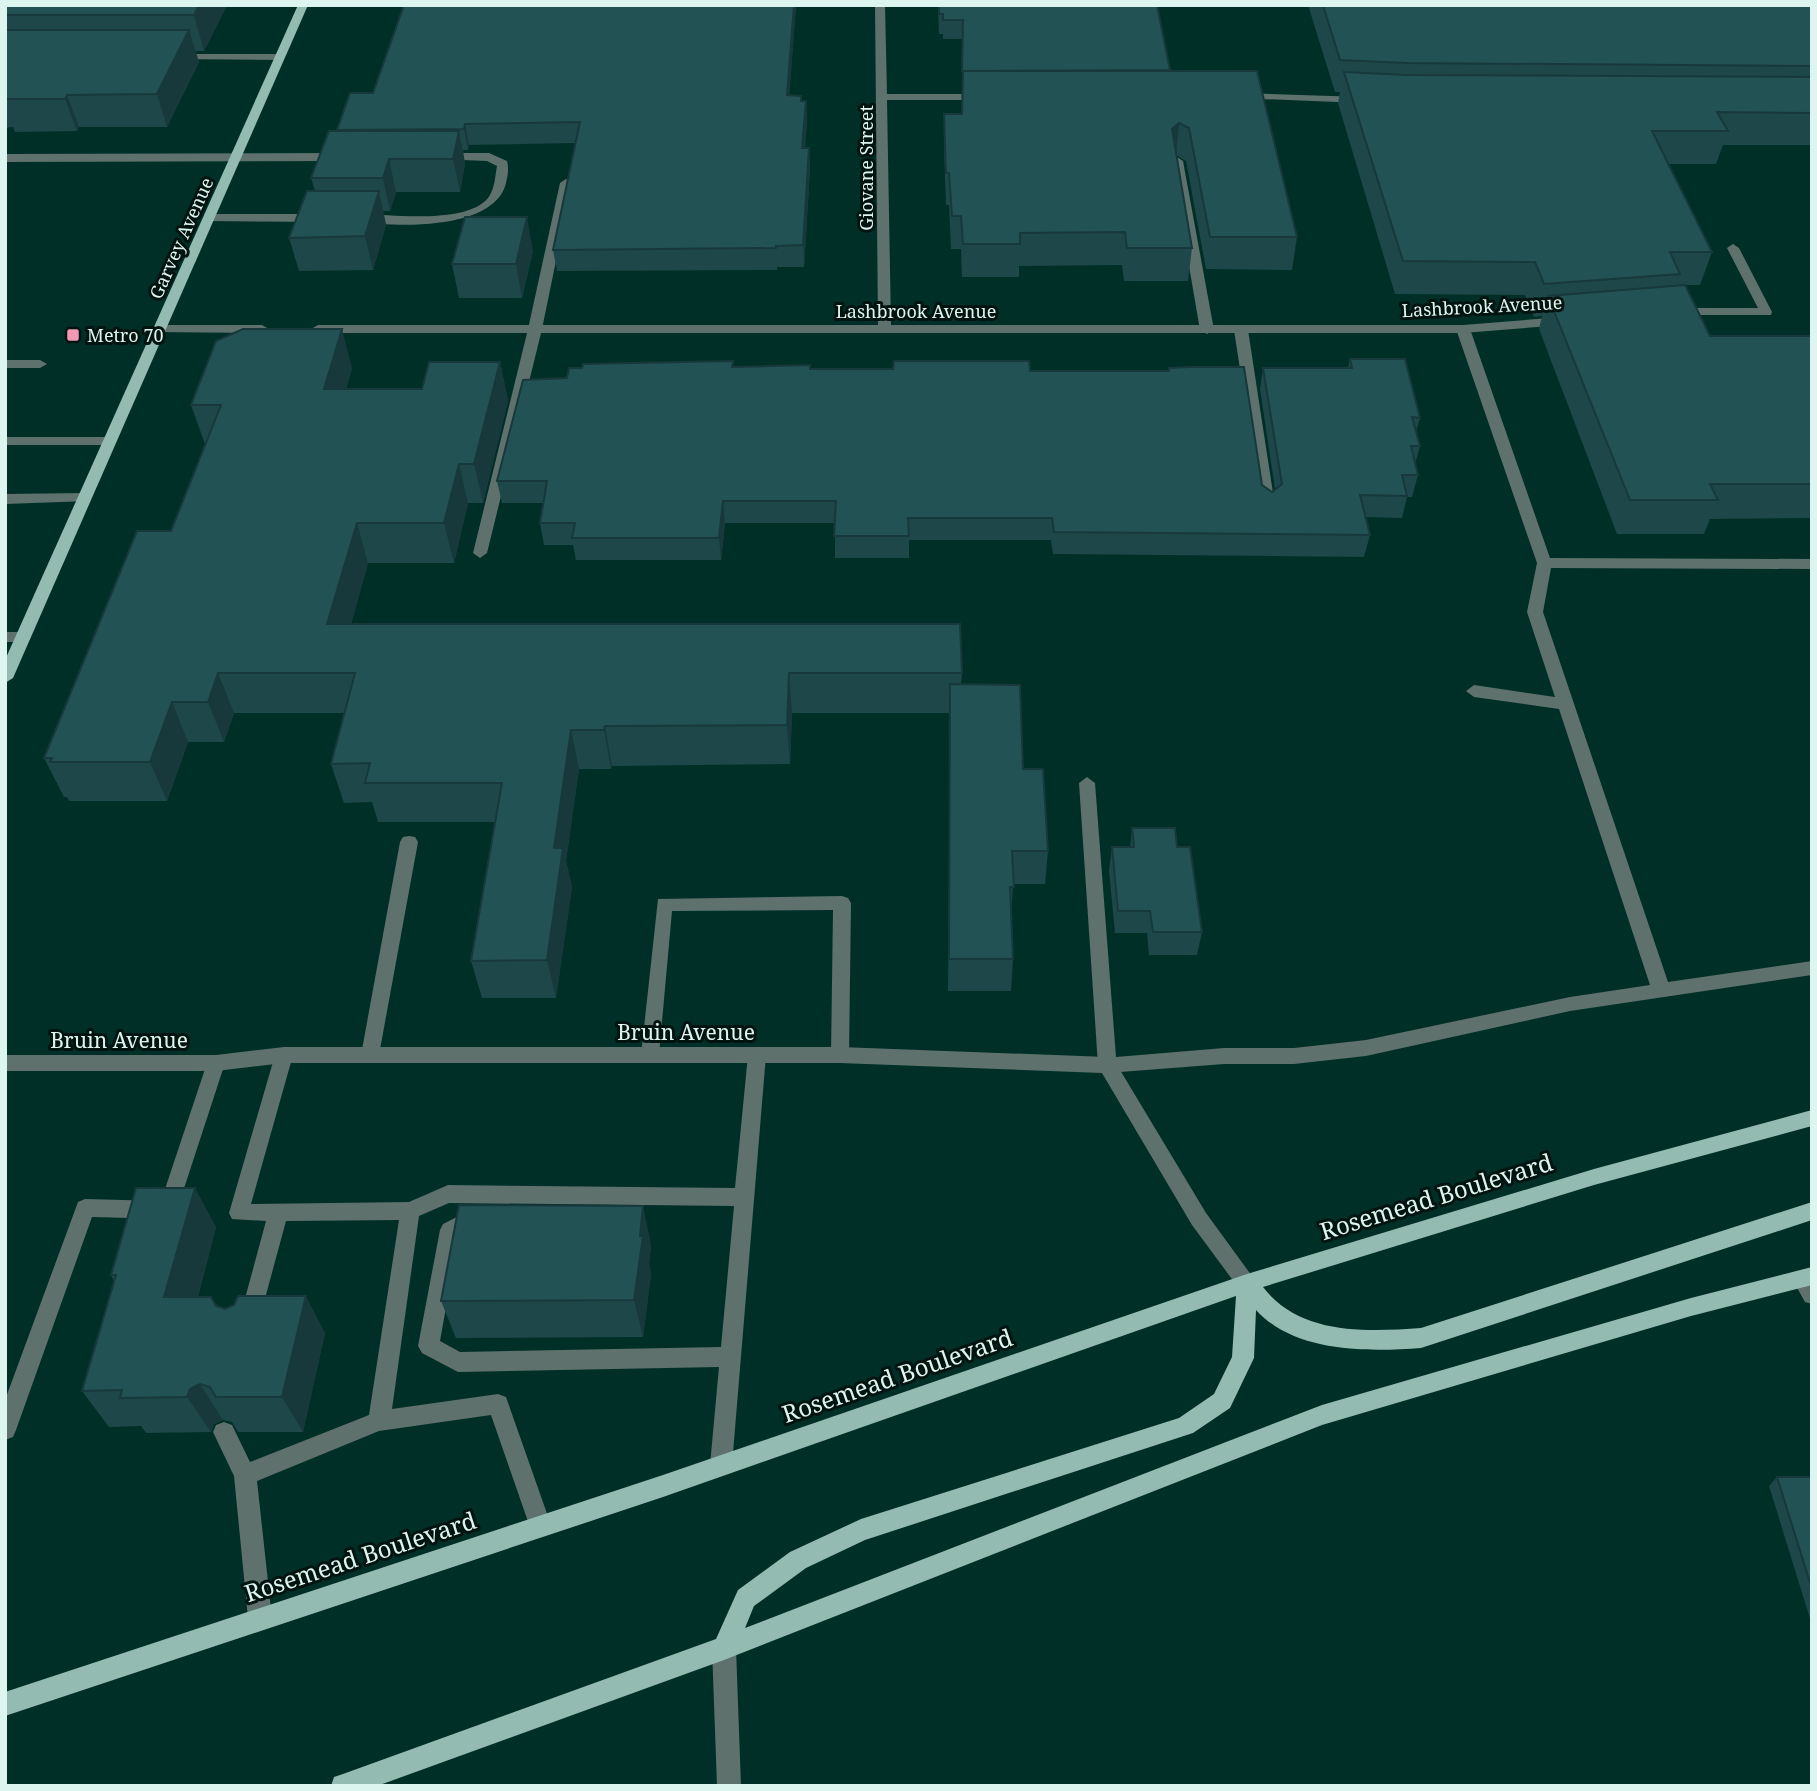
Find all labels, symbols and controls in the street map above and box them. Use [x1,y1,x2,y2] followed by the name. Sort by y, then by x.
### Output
[854,105,878,231] street label: Giovane Street
[143,173,219,303] street label: Garvey Avenue
[1401,290,1563,322] street label: Lashbrook Avenue
[836,299,996,323] street label: Lashbrook Avenue
[87,323,164,347] place label: Metro 70
[65,327,81,343] marker: Metro 70
[617,1018,755,1046] street label: Bruin Avenue
[50,1026,188,1054] street label: Bruin Avenue
[1316,1145,1557,1247] street label: Rosemead Boulevard
[777,1320,1017,1430] street label: Rosemead Boulevard
[240,1503,480,1609] street label: Rosemead Boulevard

